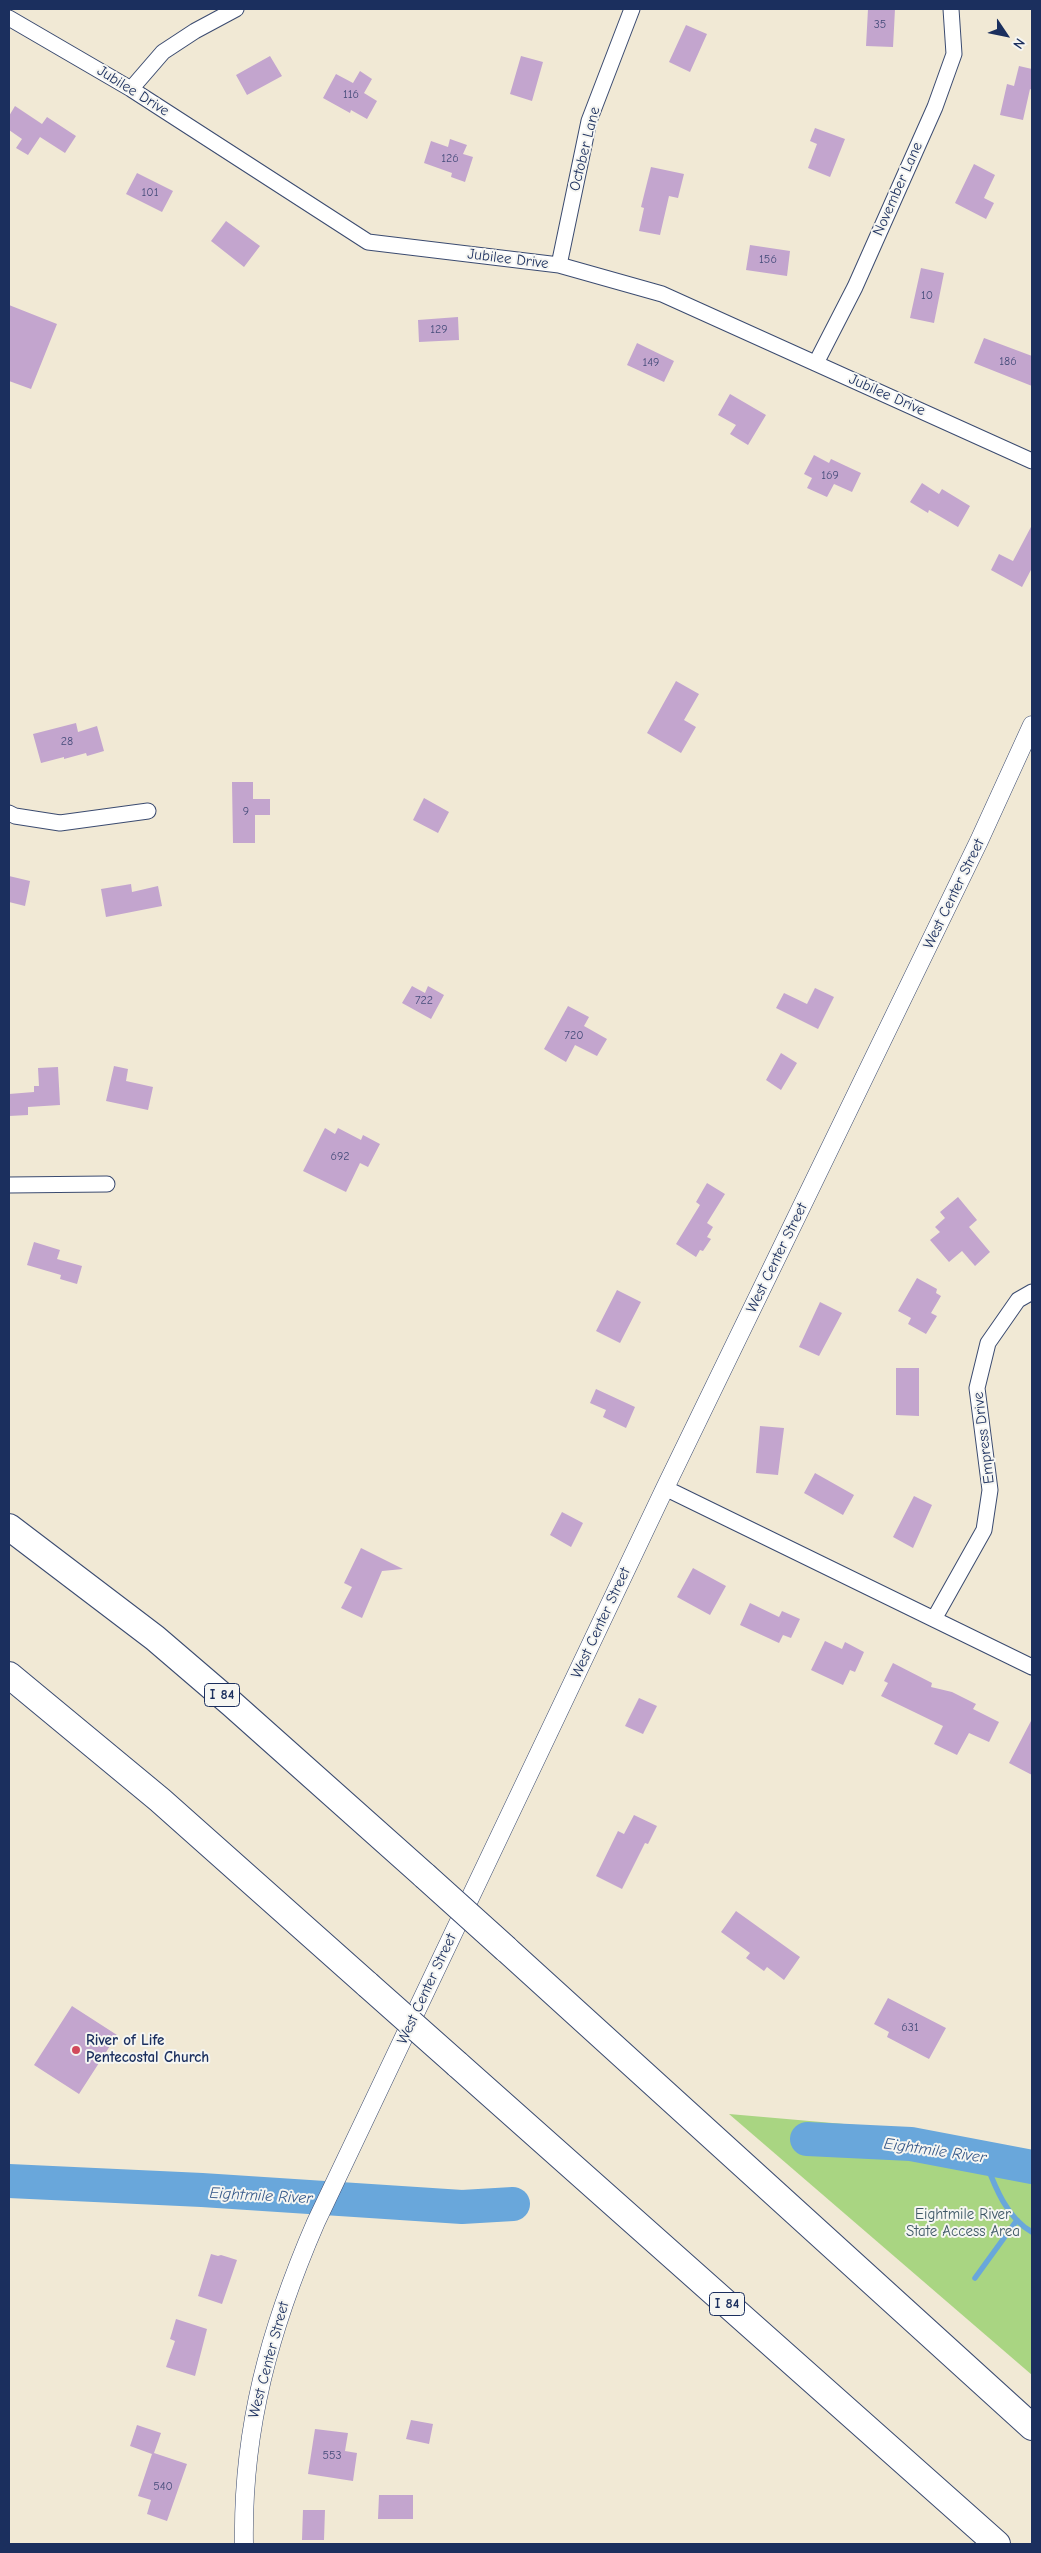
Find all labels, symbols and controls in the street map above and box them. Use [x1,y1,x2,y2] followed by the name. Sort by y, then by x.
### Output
[981,10,1031,60] north arrow
[874,18,886,32] house number: 35
[1009,35,1028,52] text: N
[94,62,172,120] street label: Jubilee Drive
[343,88,359,102] house number: 116
[566,105,604,193] street label: October Lane
[869,139,927,239] street label: November Lane
[441,152,459,166] house number: 126
[142,186,158,200] house number: 101
[466,245,550,273] street label: Jubilee Drive
[759,253,777,267] house number: 156
[921,289,933,303] house number: 10
[430,323,448,337] house number: 129
[999,355,1017,369] house number: 186
[643,356,659,370] house number: 149
[846,370,928,420] street label: Jubilee Drive
[821,469,839,483] house number: 169
[61,735,73,749] house number: 28
[243,805,249,819] house number: 9
[920,836,988,952] street label: West Center Street
[415,994,433,1008] house number: 722
[564,1029,584,1043] house number: 720
[330,1150,350,1164] house number: 692
[743,1200,811,1316] street label: West Center Street
[969,1391,999,1485] street label: Empress Drive
[567,1565,635,1681] street label: West Center Street
[204,1684,240,1706] road number: I 84
[393,1931,461,2047] street label: West Center Street
[901,2021,919,2035] house number: 631
[86,2032,209,2067] place label: River of Life Pentecostal Church
[70,2044,82,2056] marker: River of Life Pentecostal Church
[883,2134,987,2168] water label: Eightmile River
[209,2184,313,2208] water label: Eightmile River
[906,2206,1020,2241] park label: Eightmile River State Access Area
[710,2292,744,2316] road number: I 84
[245,2300,293,2420] street label: West Center Street
[322,2449,342,2463] house number: 553
[153,2480,173,2494] house number: 540

